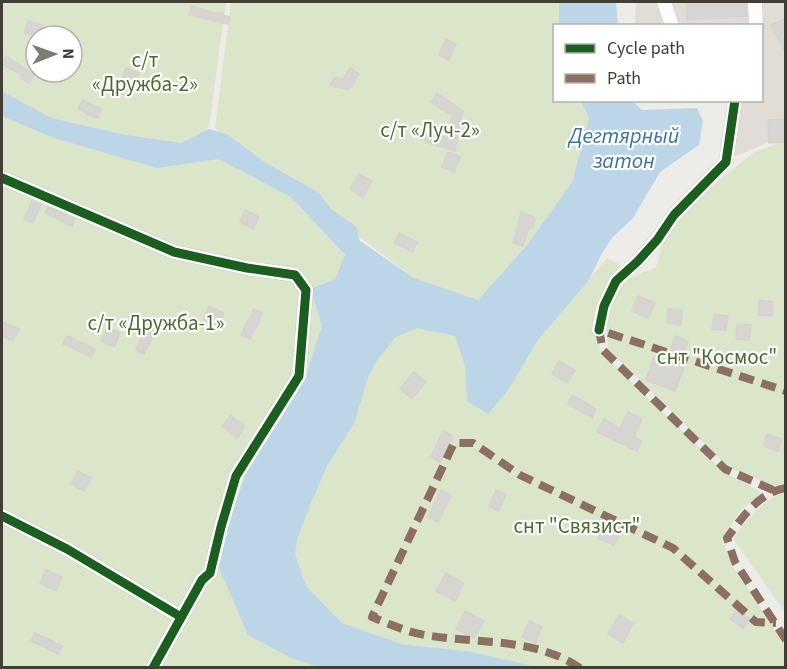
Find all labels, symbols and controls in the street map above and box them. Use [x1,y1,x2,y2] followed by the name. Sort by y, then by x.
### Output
[24,24,84,84] north arrow
[553,24,763,102] legend
[607,36,685,61] text: Cycle path
[92,45,198,99] park label: с/т «Дружба-2»
[57,48,79,59] text: N
[607,66,641,91] text: Path
[380,115,480,145] park label: с/т «Луч-2»
[567,120,679,177] water label: Дегтярный затон
[87,308,225,338] park label: с/т «Дружба-1»
[657,342,777,372] park label: снт "Космос"
[514,511,641,541] park label: снт "Связист"

